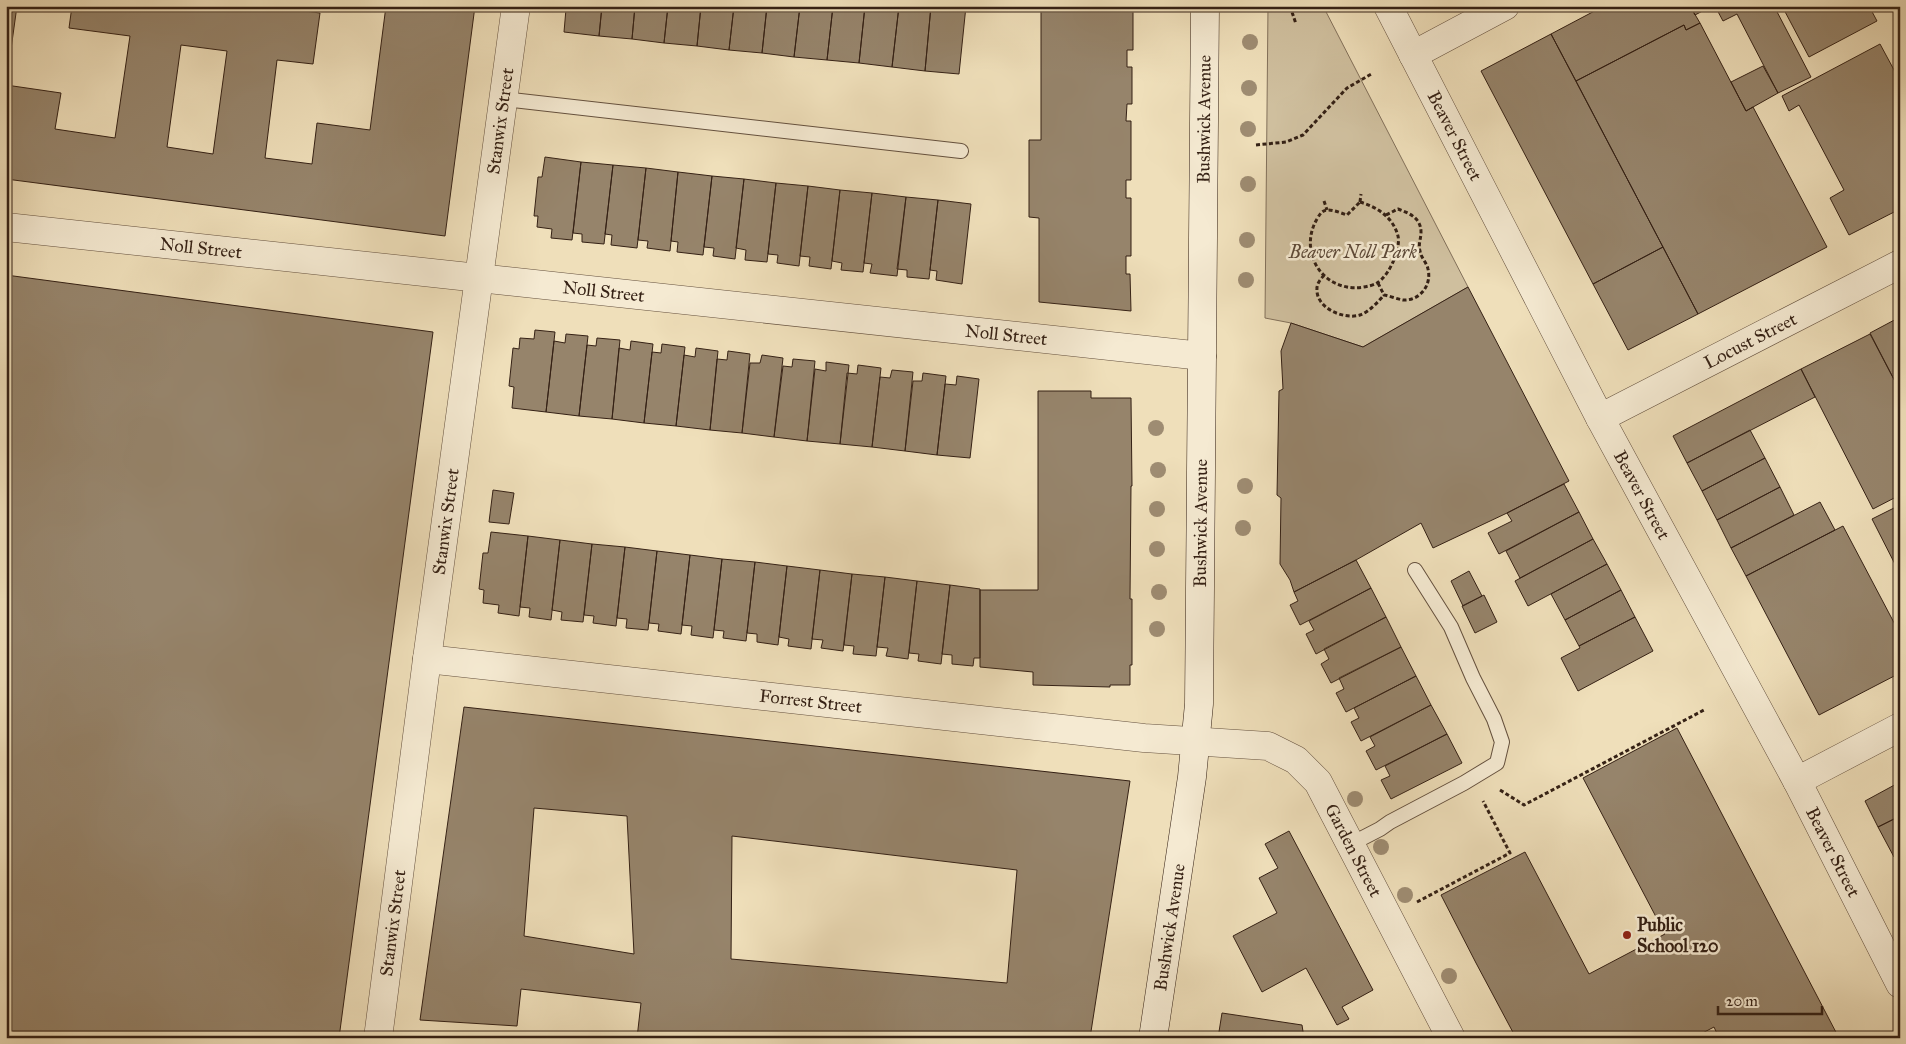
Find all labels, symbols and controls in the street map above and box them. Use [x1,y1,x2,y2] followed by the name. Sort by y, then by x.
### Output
[1192,55,1216,184] street label: Bushwick Avenue
[482,66,519,176] street label: Stanwix Street
[1423,87,1487,185] street label: Beaver Street
[159,233,244,263] street label: Noll Street
[1288,241,1417,263] park label: Beaver Noll Park
[561,276,646,307] street label: Noll Street
[1700,308,1801,374] street label: Locust Street
[964,320,1049,350] street label: Noll Street
[1609,447,1675,544] street label: Beaver Street
[1189,459,1212,588] street label: Bushwick Avenue
[428,466,464,576] street label: Stanwix Street
[758,685,864,718] street label: Forrest Street
[1320,800,1387,901] street label: Garden Street
[1801,803,1865,901] street label: Beaver Street
[1149,862,1190,992] street label: Bushwick Avenue
[375,868,411,978] street label: Stanwix Street
[1637,914,1718,957] place label: Public School 120
[1621,929,1633,941] marker: Public School 120
[1718,984,1822,1016] scale bar
[1726,992,1758,1010] text: 20 m

